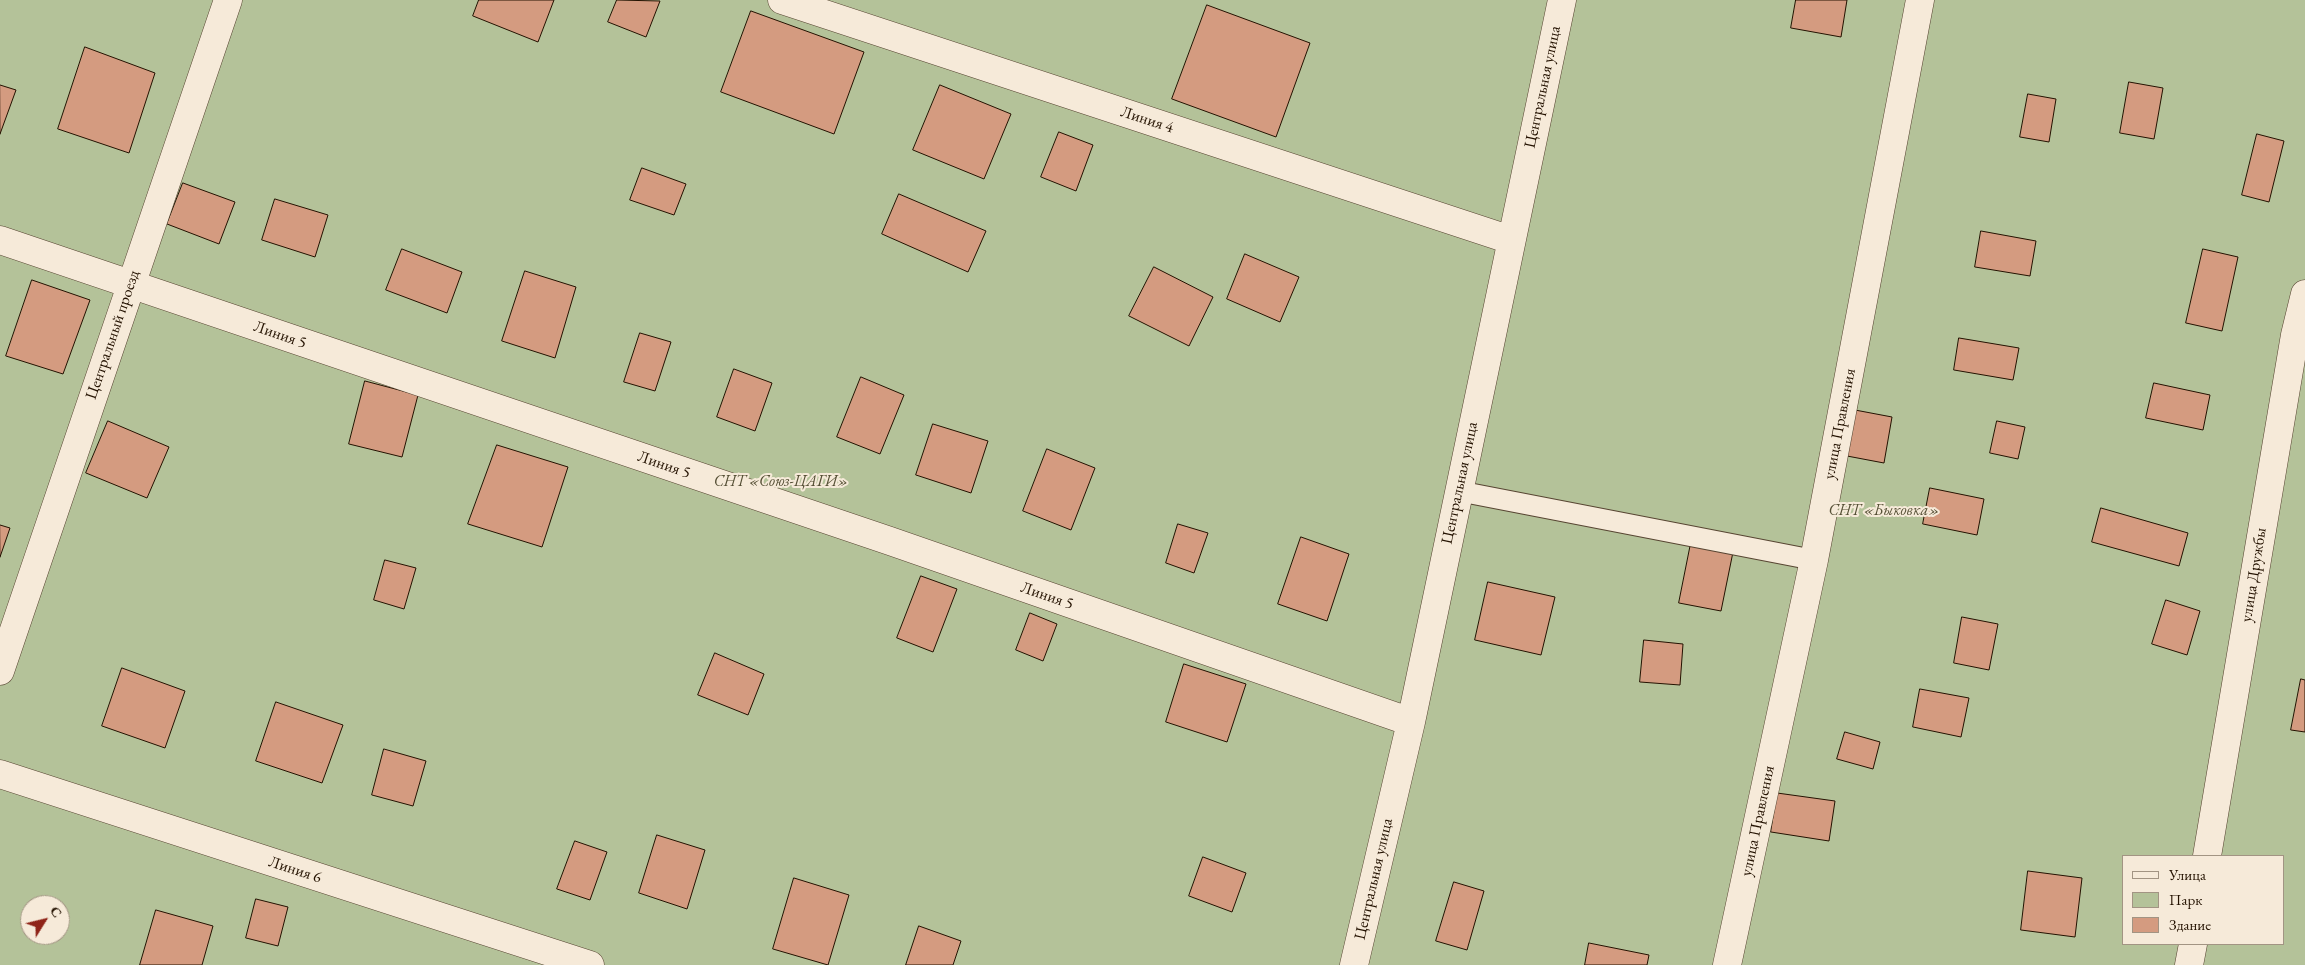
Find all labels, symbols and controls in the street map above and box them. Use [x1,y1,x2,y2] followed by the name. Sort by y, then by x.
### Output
[1521,24,1565,150] street label: Центральная улица
[1118,102,1176,138] street label: Линия 4
[82,268,144,402] street label: Центральный проезд
[251,317,309,353] street label: Линия 5
[1820,367,1860,481] street label: улица Правления
[1438,420,1482,546] street label: Центральная улица
[635,447,693,483] street label: Линия 5
[714,472,848,492] park label: СНТ «Союз-ЦАГИ»
[1829,501,1939,521] park label: СНТ «Быковка»
[2237,526,2271,624] street label: улица Дружбы
[1018,578,1076,614] street label: Линия 5
[1737,764,1779,878] street label: улица Правления
[1351,816,1397,942] street label: Центральная улица
[266,852,324,888] street label: Линия 6
[2122,855,2285,945] legend
[2169,865,2206,884] text: Улица
[2169,890,2202,909] text: Парк
[20,895,70,945] north arrow
[46,902,67,921] text: С
[2169,915,2211,934] text: Здание

